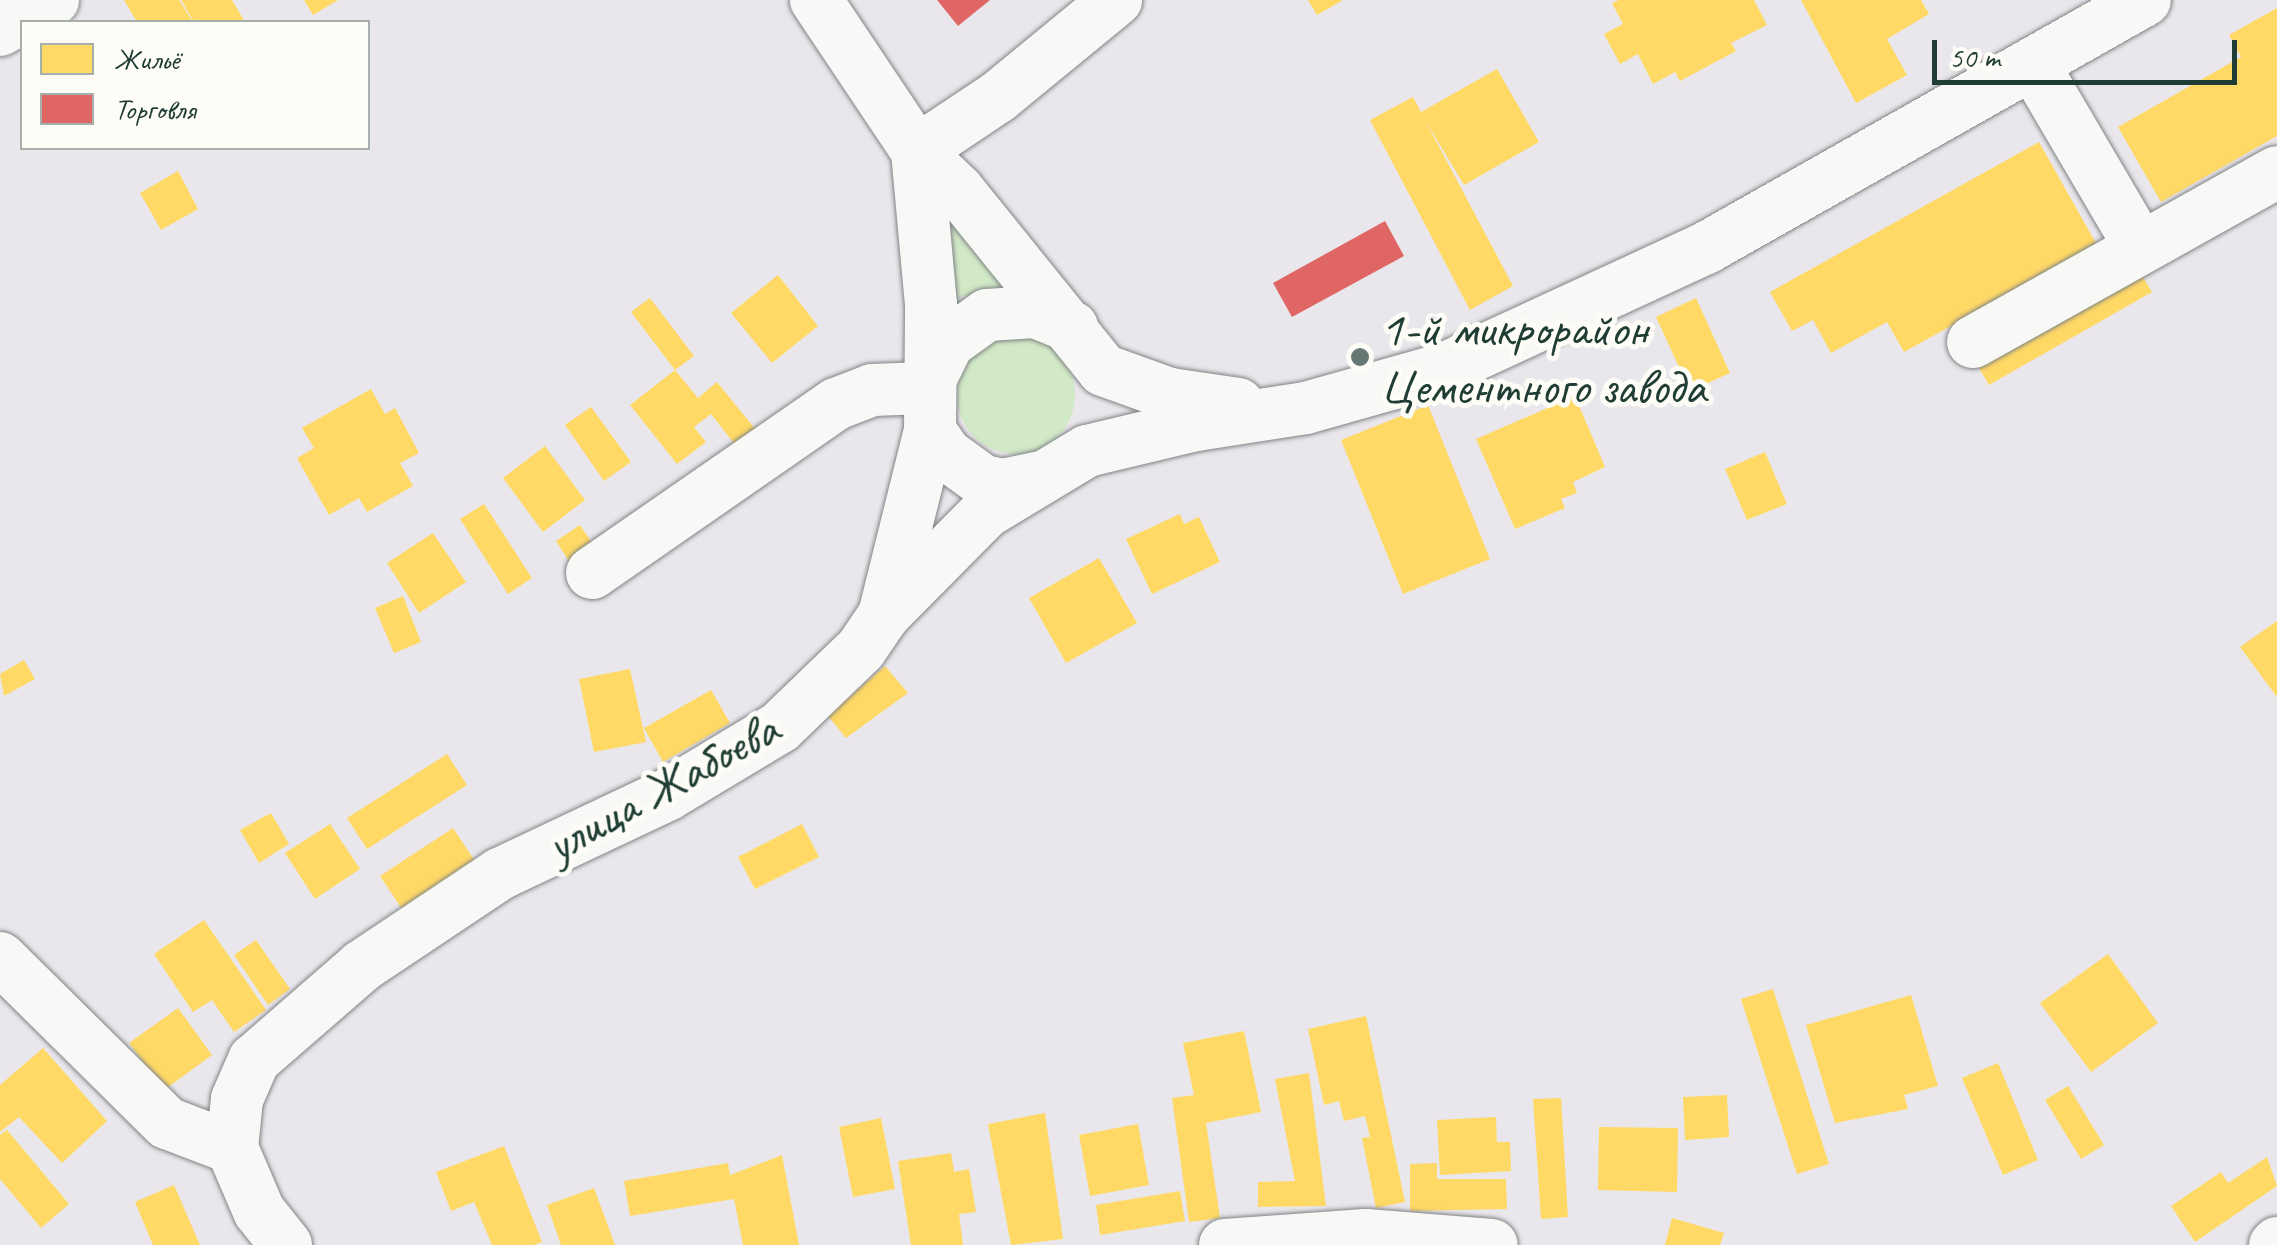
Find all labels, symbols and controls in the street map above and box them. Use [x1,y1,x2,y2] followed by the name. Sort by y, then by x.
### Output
[20,20,370,150] legend
[1937,20,2242,82] scale bar
[1949,38,2000,76] text: 50 m
[114,40,179,78] text: Жильё
[114,90,195,128] text: Торговля
[1380,298,1706,416] place label: 1-й микрорайон Цементного завода
[1349,346,1371,368] marker: 1-й микрорайон Цементного завода
[535,698,789,876] street label: улица Жабоева

